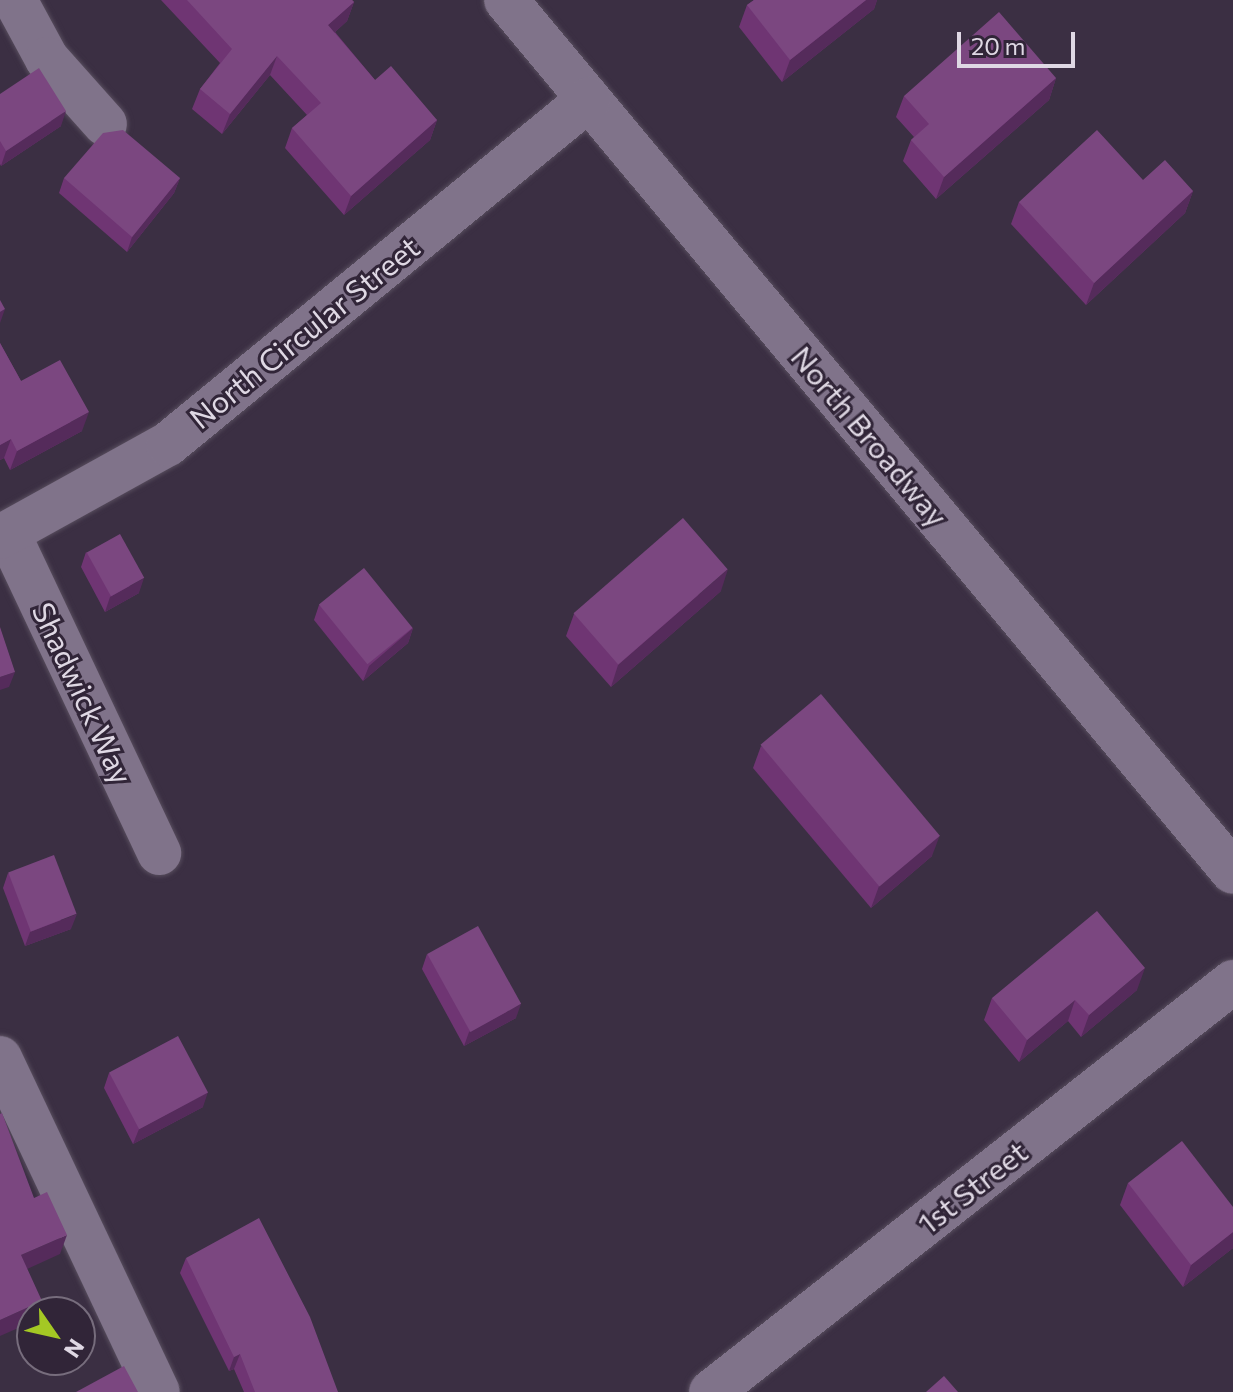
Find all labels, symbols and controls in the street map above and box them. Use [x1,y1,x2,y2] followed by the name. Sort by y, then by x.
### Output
[961,16,1079,66] scale bar
[971,31,1025,60] text: 20 m
[182,228,426,436] street label: North Circular Street
[784,339,956,533] street label: North Broadway
[25,596,141,790] street label: Shadwick Way
[910,1133,1034,1241] street label: 1st Street
[16,1296,96,1376] north arrow
[59,1334,90,1363] text: N

